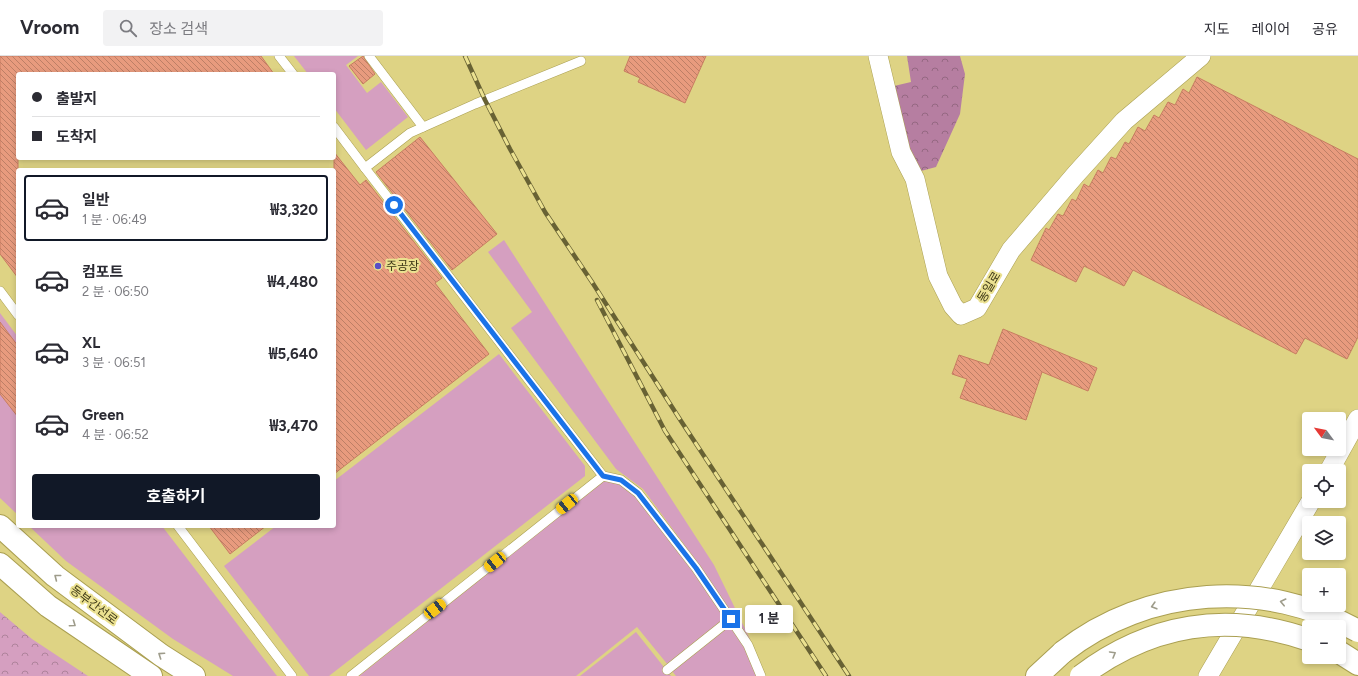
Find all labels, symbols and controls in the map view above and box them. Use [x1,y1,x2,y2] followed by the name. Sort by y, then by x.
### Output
[103,10,383,46] search box
[20,16,79,39] text: Vroom
[117,17,139,39] icon: search
[149,20,208,38] text: 장소 검색
[1204,21,1230,38] text: 지도
[1252,21,1290,38] text: 레이어
[1312,21,1338,38] text: 공유
[56,90,97,108] text: 출발지
[56,128,97,146] text: 도착지
[34,190,70,226] icon: car
[82,191,110,209] text: 일반
[385,196,403,214] route start
[270,201,318,219] text: ₩3,320
[82,212,147,227] text: 1 분 · 06:49
[386,259,419,273] place label: 주공장
[373,261,383,271] marker: 주공장
[34,262,70,298] icon: car
[82,263,123,281] text: 컴포트
[974,269,1004,305] street label: 동일로
[267,273,318,291] text: ₩4,480
[82,284,149,299] text: 2 분 · 06:50
[34,334,70,370] icon: car
[82,334,100,352] text: XL
[269,345,318,363] text: ₩5,640
[82,355,146,370] text: 3 분 · 06:51
[34,406,70,442] icon: car
[82,406,124,424] text: Green
[1302,412,1346,456] north arrow
[1302,412,1346,664] map controls
[269,417,318,435] text: ₩3,470
[82,427,149,442] text: 4 분 · 06:52
[1302,464,1346,508] button: locate
[32,474,320,520] button: 호출하기
[554,492,580,516] car
[1302,516,1346,560] button: layers
[482,550,508,574] car
[1302,568,1346,612] button: +
[55,575,62,582] one-way arrow
[68,583,120,627] street label: 동부간선로
[422,597,448,621] car
[1280,599,1286,607] one-way arrow
[1151,601,1158,610] one-way arrow
[745,605,793,633] callout: 1 분
[722,610,740,628] route end
[759,611,779,626] text: 1 분
[69,619,76,626] one-way arrow
[1302,620,1346,664] button: −
[1109,652,1117,659] one-way arrow
[159,653,166,660] one-way arrow

